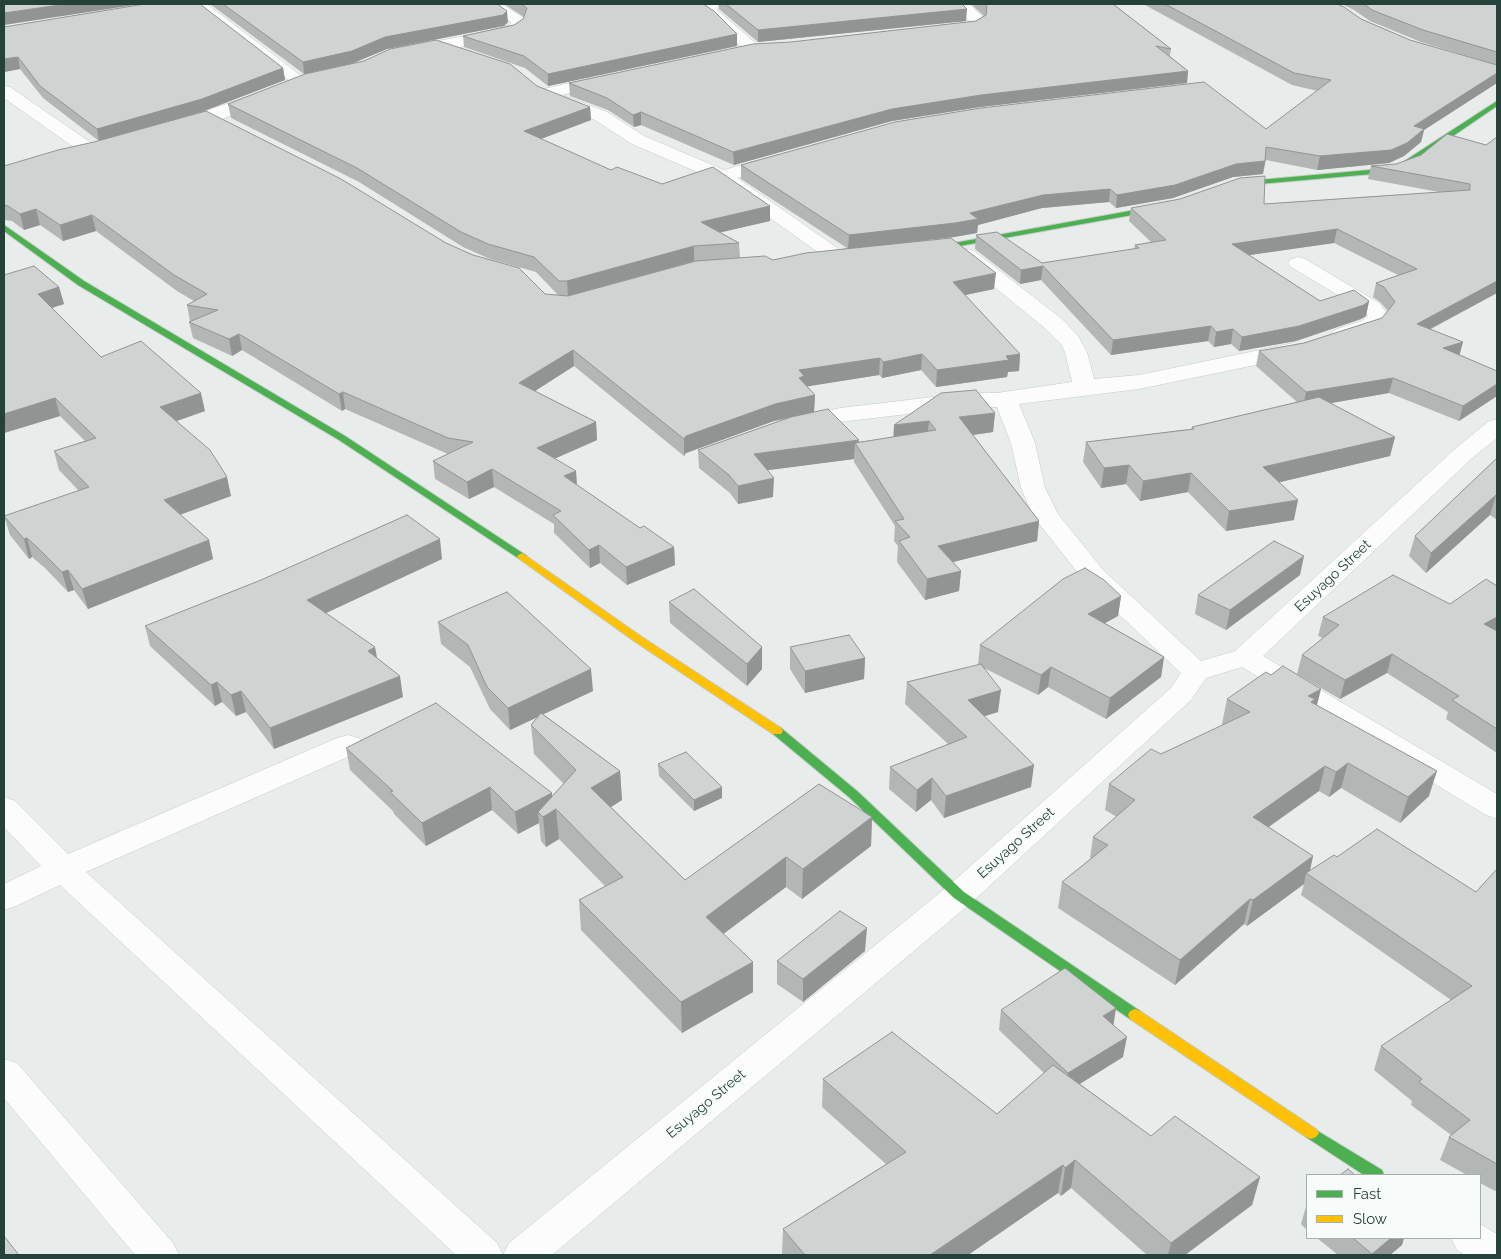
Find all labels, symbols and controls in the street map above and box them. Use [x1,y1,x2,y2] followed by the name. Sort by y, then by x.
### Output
[1291,536,1375,616] street label: Esuyago Street
[974,804,1058,882] street label: Esuyago Street
[663,1066,749,1142] street label: Esuyago Street
[1306,1174,1481,1239] legend
[1353,1185,1381,1203] text: Fast
[1353,1210,1387,1228] text: Slow

